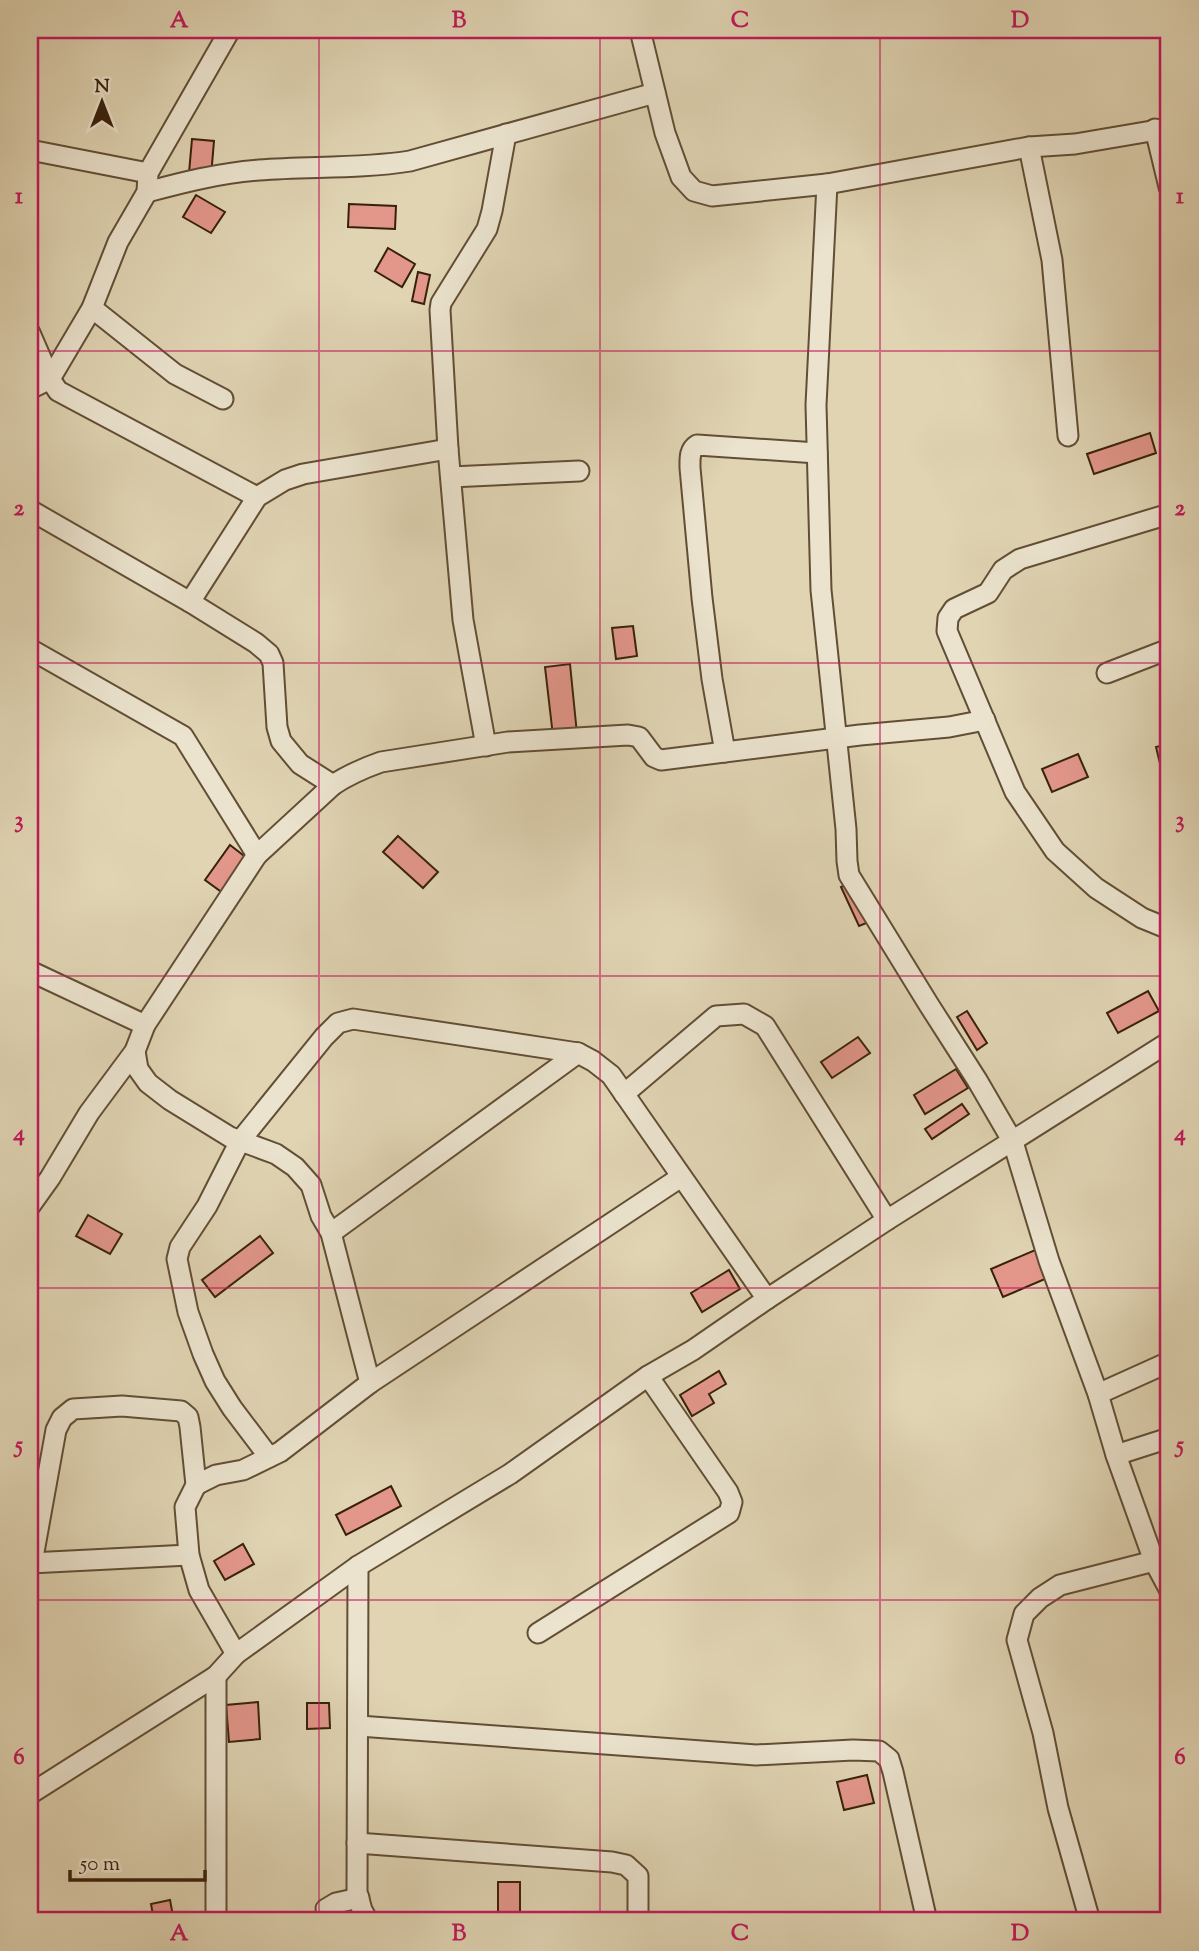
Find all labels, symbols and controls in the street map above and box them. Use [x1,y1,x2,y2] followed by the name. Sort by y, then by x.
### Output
[170,5,189,38] text: A
[452,5,467,38] text: B
[731,5,749,38] text: C
[1011,5,1029,38] text: D
[66,66,136,136] north arrow
[94,74,110,101] text: N
[15,181,23,214] text: 1
[1176,181,1184,214] text: 1
[14,493,25,526] text: 2
[1175,493,1186,526] text: 2
[14,805,24,838] text: 3
[1175,805,1185,838] text: 3
[12,1118,25,1151] text: 4
[1173,1118,1186,1151] text: 4
[13,1430,23,1463] text: 5
[1174,1430,1184,1463] text: 5
[13,1742,25,1775] text: 6
[1174,1742,1186,1775] text: 6
[70,1839,205,1883] scale bar
[79,1850,120,1880] text: 50 m
[170,1918,189,1951] text: A
[452,1918,467,1951] text: B
[731,1918,749,1951] text: C
[1011,1918,1029,1951] text: D

